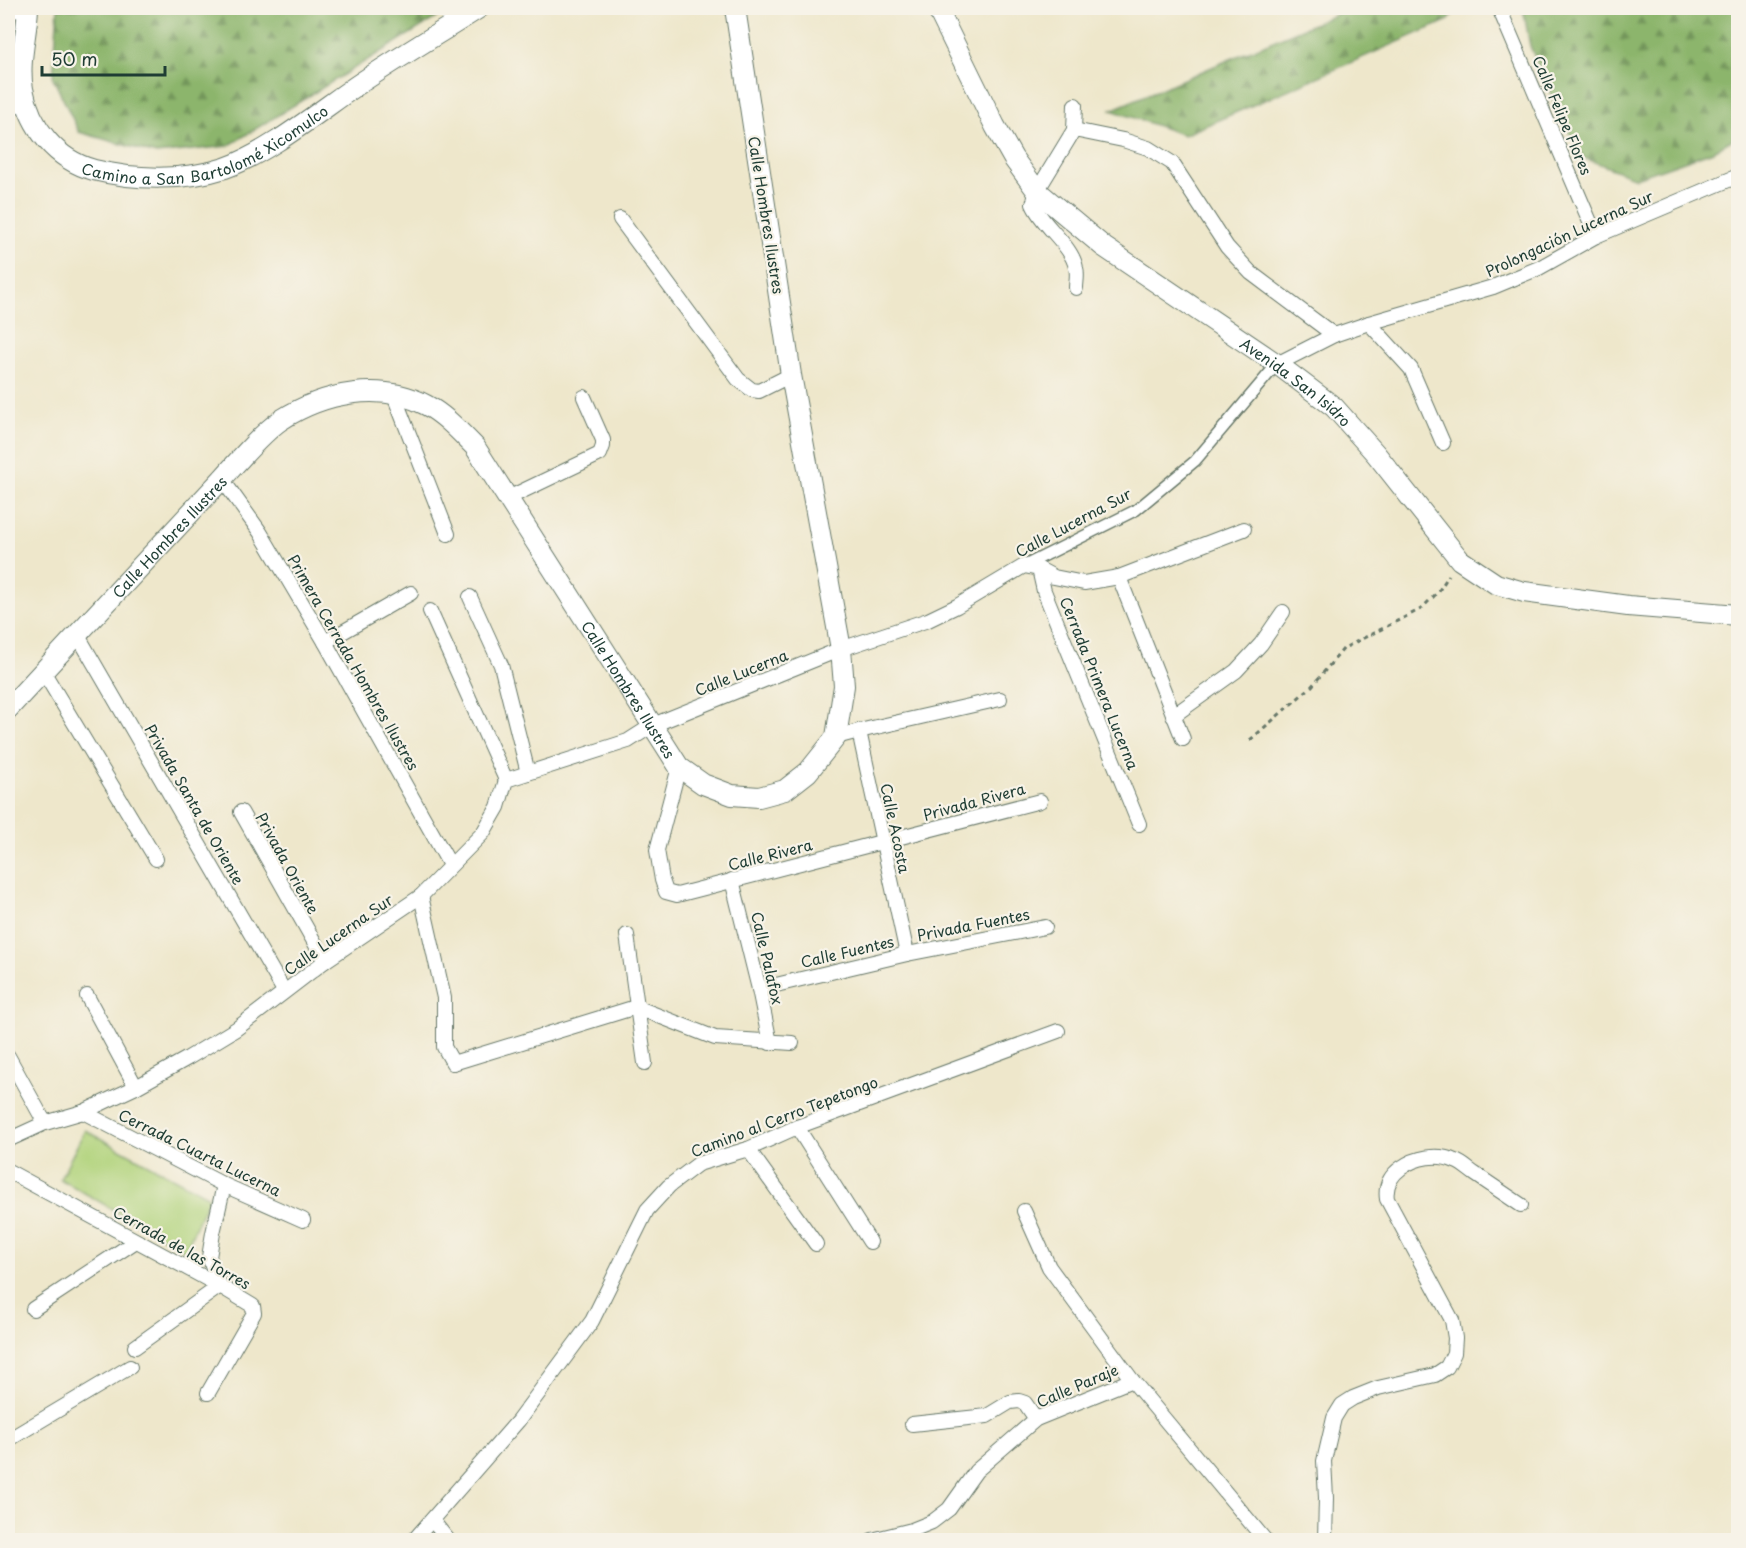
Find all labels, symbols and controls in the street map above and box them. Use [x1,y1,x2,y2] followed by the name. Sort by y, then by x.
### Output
[42,39,165,77] scale bar
[51,45,98,72] text: 50 m
[1527,52,1599,178] street label: Calle Felipe Flores
[79,99,332,189] street label: Camino a San Bartolomé Xicomulco
[743,134,791,296] street label: Calle Hombres Ilustres
[1481,184,1657,282] street label: Prolongación Lucerna Sur
[1236,331,1357,431] street label: Avenida San Isidro
[106,470,232,602] street label: Calle Hombres Ilustres
[1011,482,1135,562] street label: Calle Lucerna Sur
[283,550,426,774] street label: Primera Cerrada Hombres Ilustres
[1055,593,1145,773] street label: Cerrada Primera Lucerna
[577,616,682,763] street label: Calle Hombres Ilustres
[691,643,792,701] street label: Calle Lucerna
[140,719,250,889] street label: Privada Santa de Oriente
[920,776,1029,826] street label: Privada Rivera
[875,781,917,876] street label: Calle Acosta
[251,808,325,918] street label: Privada Oriente
[725,832,815,876] street label: Calle Rivera
[279,888,397,980] street label: Calle Lucerna Sur
[915,902,1031,946] street label: Privada Fuentes
[746,909,790,1007] street label: Calle Palafox
[798,929,896,973] street label: Calle Fuentes
[687,1070,881,1162] street label: Camino al Cerro Tepetongo
[115,1103,286,1202] street label: Cerrada Cuarta Lucerna
[109,1200,255,1294] street label: Cerrada de las Torres
[1033,1357,1122,1413] street label: Calle Paraje

